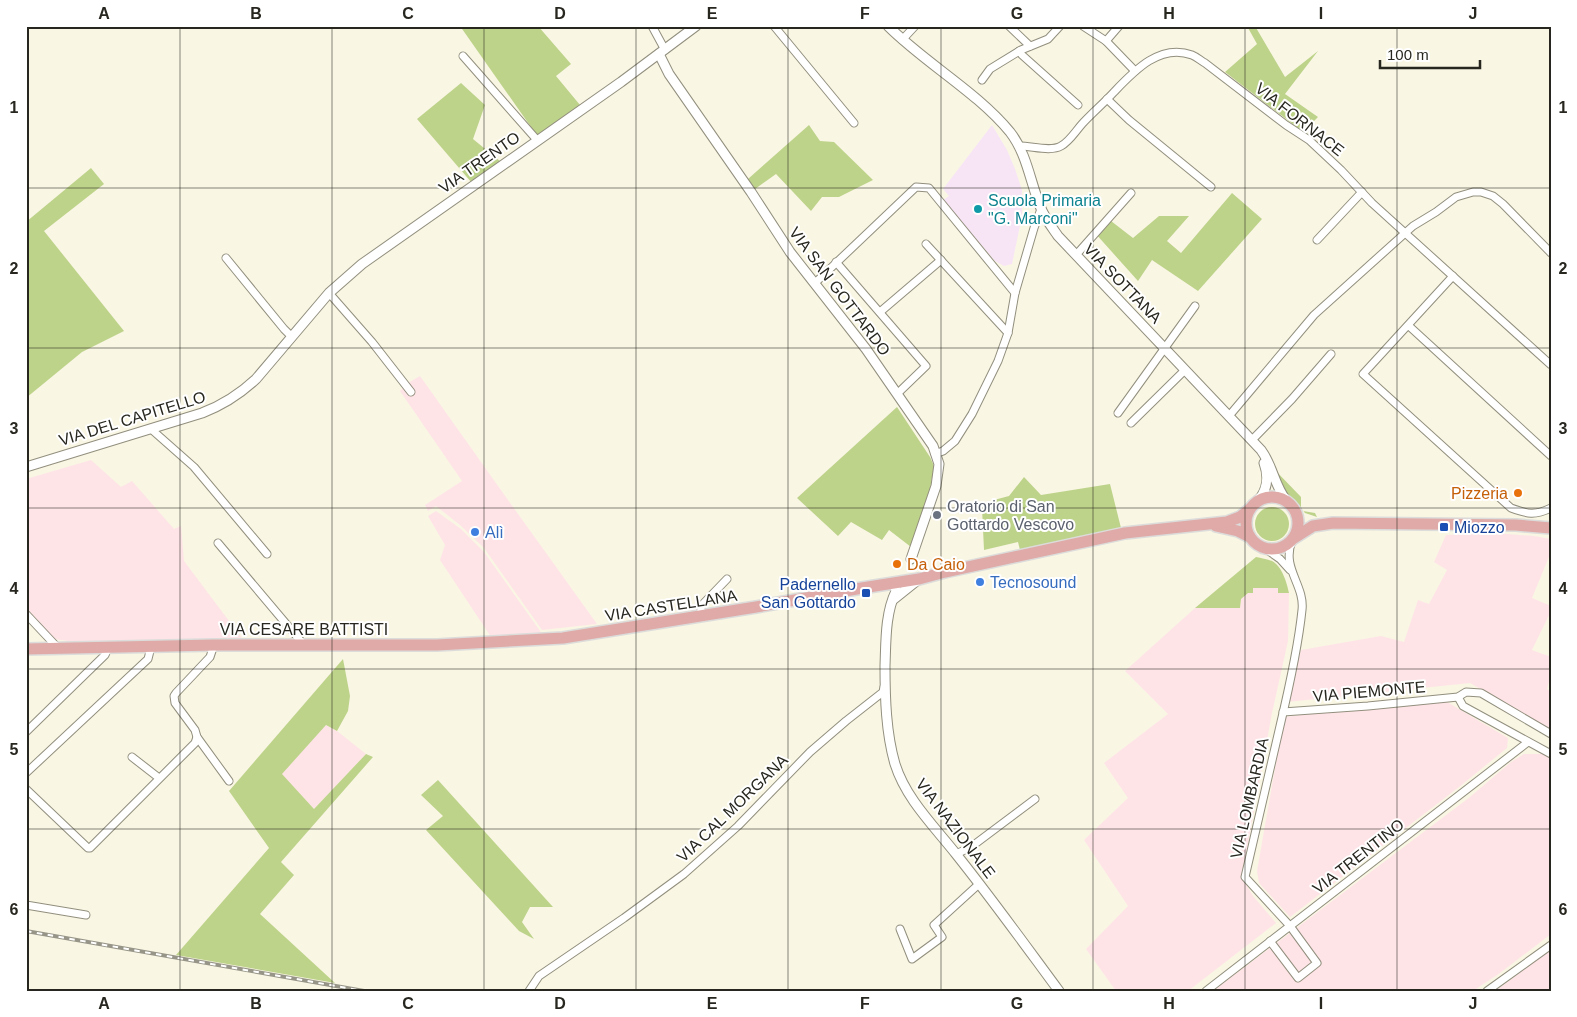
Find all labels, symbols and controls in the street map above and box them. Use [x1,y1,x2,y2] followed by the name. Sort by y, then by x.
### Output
[98,5,110,22] text: A
[250,5,262,22] text: B
[402,5,414,22] text: C
[554,5,566,22] text: D
[707,5,718,22] text: E
[860,5,870,22] text: F
[1011,5,1023,22] text: G
[1163,5,1175,22] text: H
[1319,5,1323,22] text: I
[1469,5,1477,22] text: J
[1380,38,1480,70] scale bar
[1387,46,1429,63] text: 100 m
[1252,80,1347,159] street label: VIA FORNACE
[10,99,19,116] text: 1
[1559,99,1568,116] text: 1
[436,128,523,196] street label: VIA TRENTO
[988,192,1101,227] place label: Scuola Primaria "G. Marconi"
[972,203,984,215] marker: Scuola Primaria "G. Marconi"
[786,224,893,359] street label: VIA SAN GOTTARDO
[1080,240,1165,327] street label: VIA SOTTANA
[10,260,19,277] text: 2
[1559,260,1568,277] text: 2
[57,388,207,449] street label: VIA DEL CAPITELLO
[10,420,19,437] text: 3
[1559,420,1568,437] text: 3
[1451,485,1508,502] place label: Pizzeria
[1512,487,1524,499] marker: Pizzeria
[947,498,1074,533] place label: Oratorio di San Gottardo Vescovo
[931,509,943,521] marker: Oratorio di San Gottardo Vescovo
[1454,519,1505,536] place label: Miozzo
[1438,521,1450,533] marker: Miozzo
[485,524,504,541] place label: Alì
[469,526,481,538] marker: Alì
[907,556,965,573] place label: Da Caio
[891,558,903,570] marker: Da Caio
[990,574,1076,591] place label: Tecnosound
[761,576,856,611] place label: Padernello San Gottardo
[974,576,986,588] marker: Tecnosound
[10,580,19,597] text: 4
[1559,580,1568,597] text: 4
[604,587,739,624] street label: VIA CASTELLANA
[860,587,872,599] marker: Padernello San Gottardo
[220,621,388,638] street label: VIA CESARE BATTISTI
[1312,678,1426,705] street label: VIA PIEMONTE
[1227,736,1272,860] street label: VIA LOMBARDIA
[10,741,19,758] text: 5
[1559,741,1568,758] text: 5
[674,751,791,866] street label: VIA CAL MORGANA
[913,775,999,881] street label: VIA NAZIONALE
[1309,816,1407,897] street label: VIA TRENTINO
[10,901,19,918] text: 6
[1559,901,1568,918] text: 6
[98,995,110,1012] text: A
[250,995,262,1012] text: B
[402,995,414,1012] text: C
[554,995,566,1012] text: D
[707,995,718,1012] text: E
[860,995,870,1012] text: F
[1011,995,1023,1012] text: G
[1163,995,1175,1012] text: H
[1319,995,1323,1012] text: I
[1469,995,1477,1012] text: J

